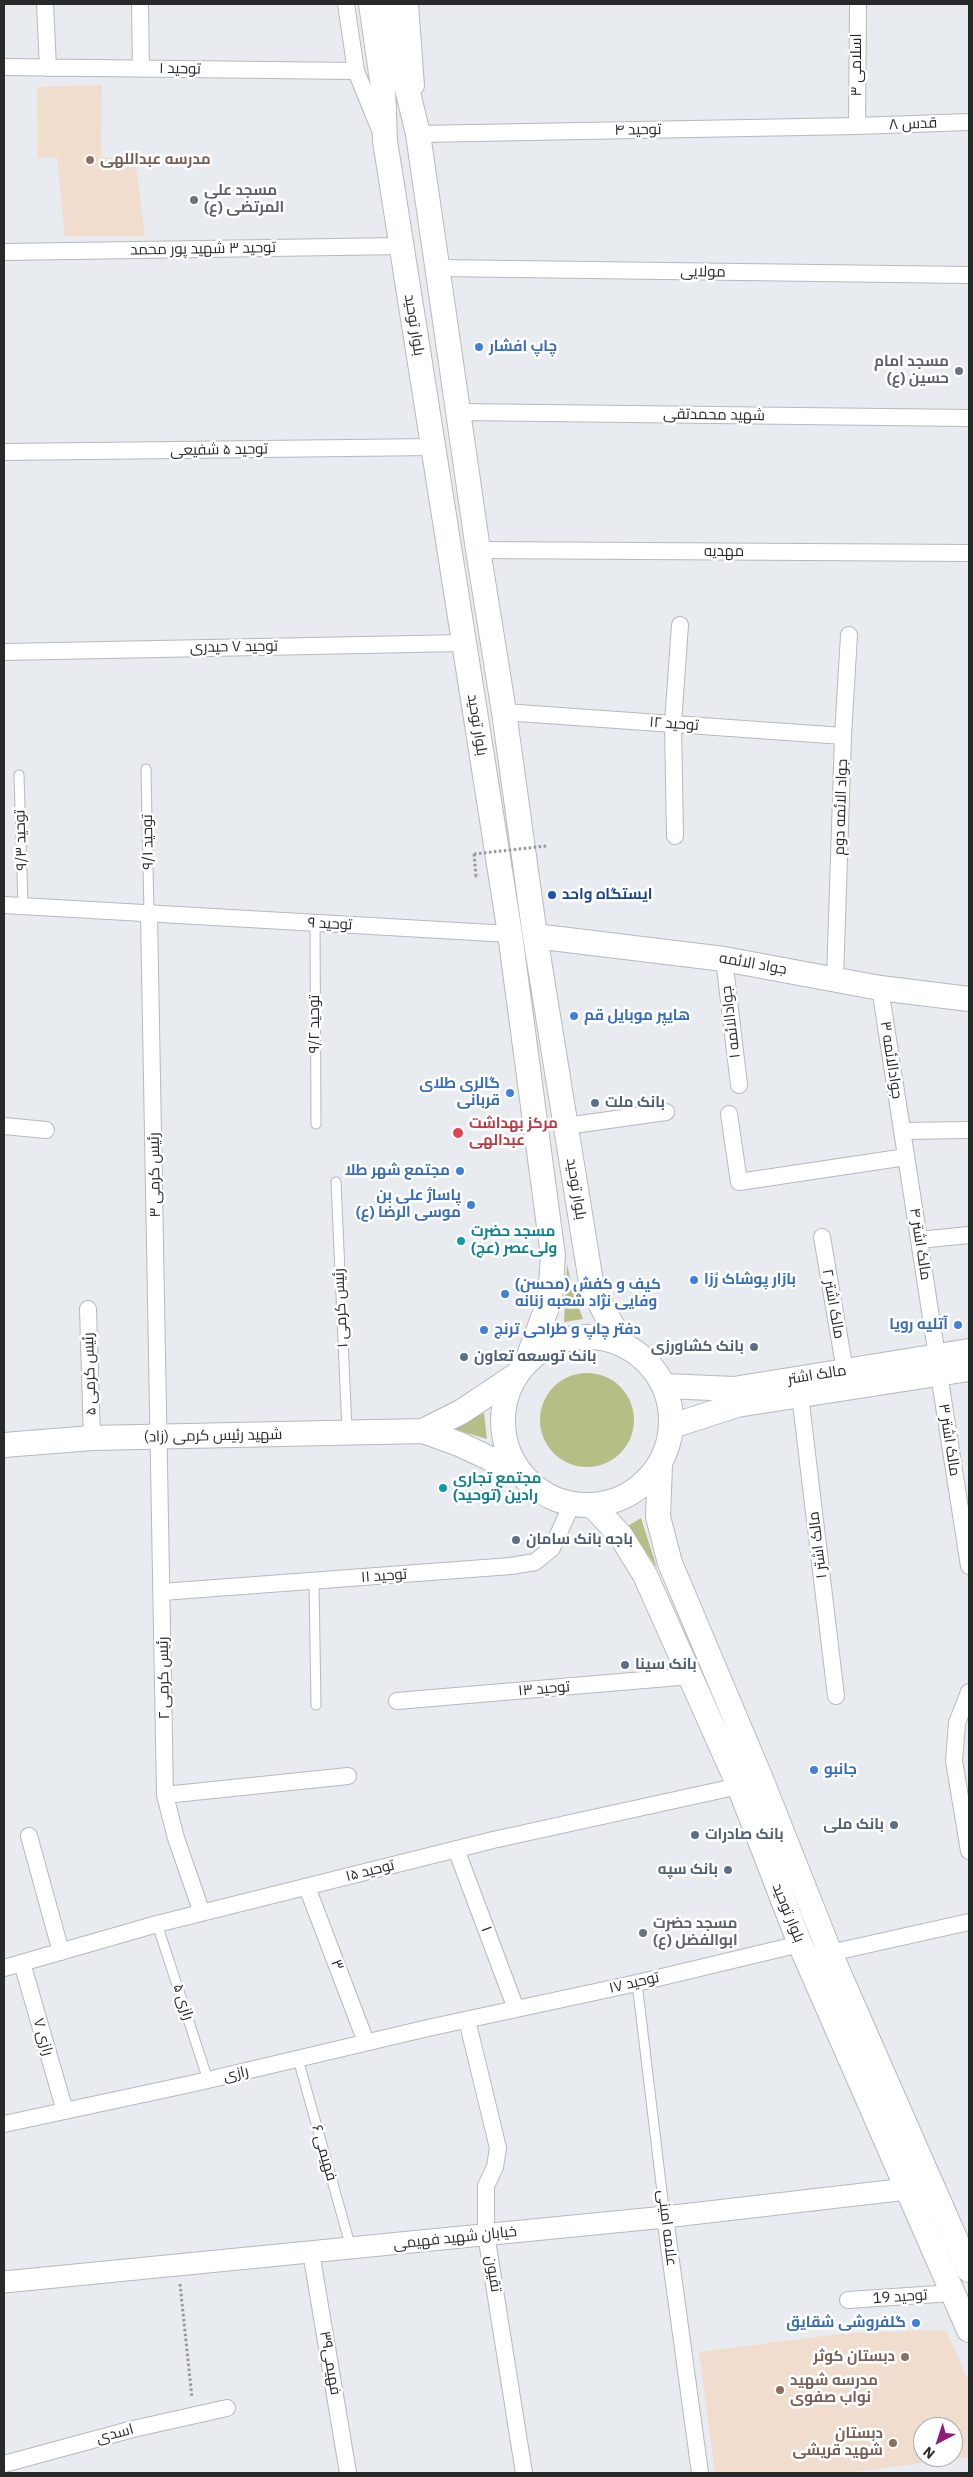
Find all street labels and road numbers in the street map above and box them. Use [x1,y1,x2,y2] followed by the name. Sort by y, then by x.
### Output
[848,33,866,97] street label: ۳ اسلامی
[159,60,201,78] street label: توحید ۱
[889,114,937,134] street label: قدس ۸
[614,121,662,139] street label: توحید ۴
[130,239,276,259] street label: توحید ۳ شهيد پور محمد
[680,263,726,281] street label: مولایی
[400,293,428,357] street label: بلوار توحید
[663,405,765,425] street label: شهید محمدتقی
[170,440,268,460] street label: توحید ۵ شفیعی
[704,543,744,561] street label: مهدیه
[190,637,278,657] street label: توحید ۷ حیدری
[463,693,491,757] street label: بلوار توحید
[649,713,699,735] street label: توحید ۱۲
[830,758,852,856] street label: جواد الائمه دوم
[11,809,31,871] street label: توحید ۹/۳
[139,814,157,870] street label: توحید ۹/۱
[307,914,353,934] street label: توحید ۹
[718,949,788,979] street label: جواد الائمه
[718,985,744,1059] street label: جوادالائمه ۱
[306,995,324,1053] street label: توحید ۹/۲
[876,1020,906,1100] street label: جوادالائمه ۳
[145,1132,165,1218] street label: رئیس کرمی ۳
[562,1157,590,1221] street label: بلوار توحید
[905,1207,935,1281] street label: مالک اشتر ۴
[330,1268,352,1348] street label: رئیس کرمی ۱
[818,1268,848,1340] street label: مالک اشتر ۲
[80,1332,100,1416] street label: رئیس کرمی ۵
[786,1361,848,1389] street label: مالک اشتر
[934,1403,964,1477] street label: مالک اشتر ۳
[144,1426,282,1446] street label: شهید رئیس کرمی (زاد)
[805,1510,831,1580] street label: مالک اشتر ۱
[360,1565,408,1587] street label: توحید ۱۱
[154,1636,174,1720] street label: رئیس کرمی ۲
[517,1678,571,1700] street label: توحید ۱۳
[344,1856,396,1886] street label: توحید ۱۵
[768,1881,808,1945] street label: بلوار توحید
[477,1924,495,1934] street label: ۱
[327,1957,347,1973] street label: ۳
[607,1968,661,1998] street label: توحید ۱۷
[169,1982,197,2022] street label: رازی ۵
[29,2016,57,2058] street label: رازی ۷
[222,2062,250,2086] street label: رازی
[307,2123,341,2183] street label: فهیمی ۶
[653,2189,681,2267] street label: علامه امینی
[392,2223,518,2253] street label: خیابان شهید فهیمی
[481,2254,505,2294] street label: تقیون
[872,2286,928,2308] street label: توحید 19
[316,2330,344,2396] street label: فهیمی۳۹
[94,2420,136,2448] street label: اسدی

